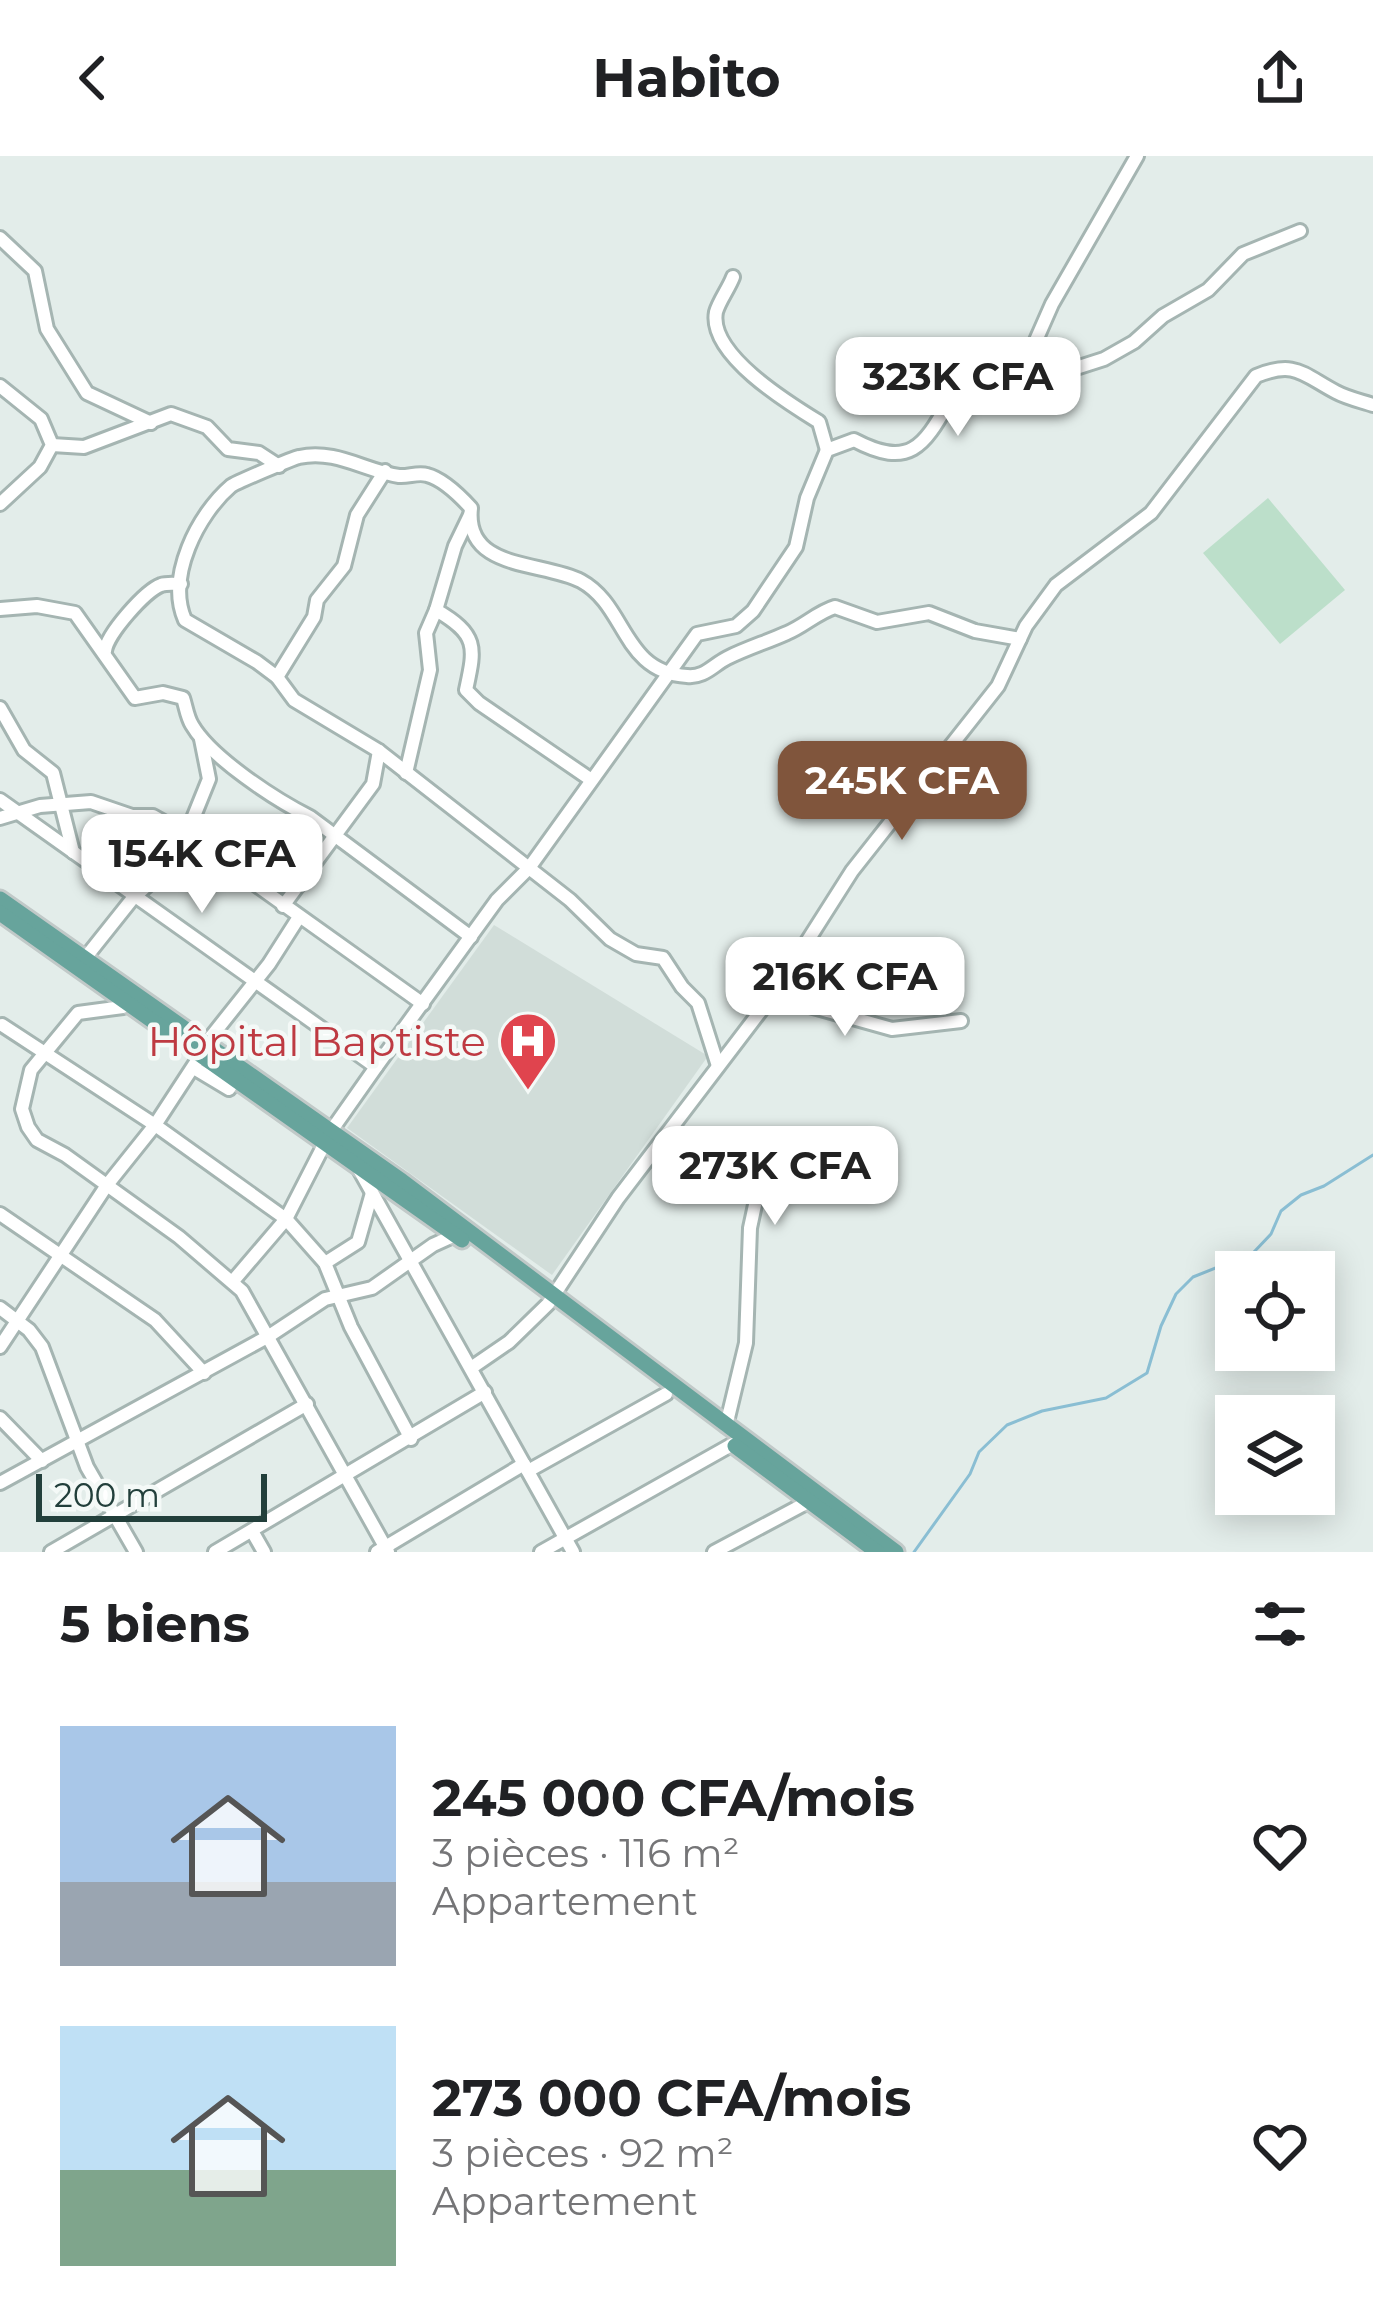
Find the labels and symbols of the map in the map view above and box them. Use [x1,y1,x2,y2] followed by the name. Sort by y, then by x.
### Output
[834,337,1082,439] pin: 323K CFA
[778,741,1026,843] pin: 245K CFA
[78,814,326,916] pin: 154K CFA
[721,937,969,1039] pin: 216K CFA
[497,1010,559,1092] hospital icon: Hôpital Baptiste
[147,1015,486,1067] place label: Hôpital Baptiste
[651,1126,899,1228] pin: 273K CFA
[36,1468,267,1521] scale bar

